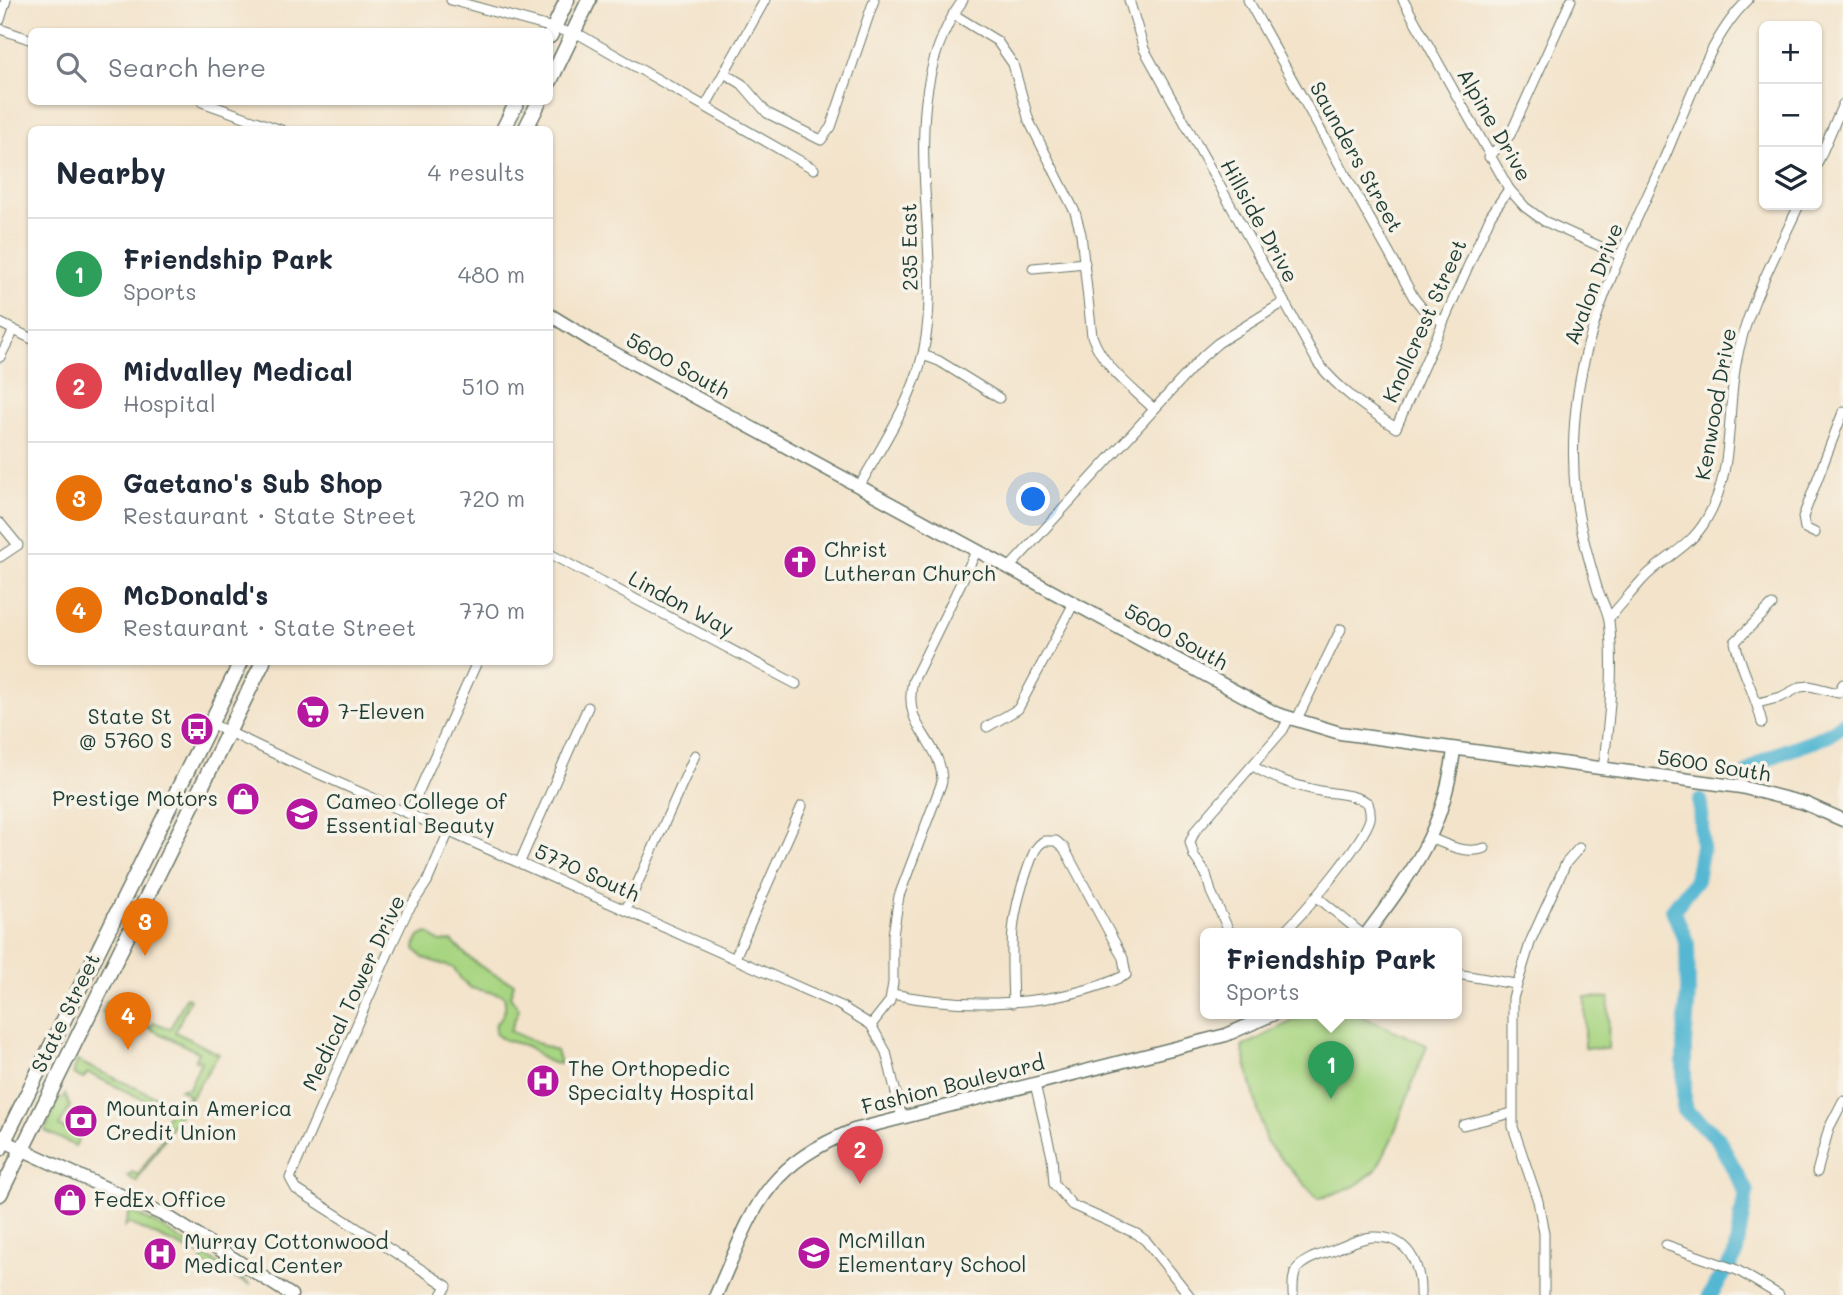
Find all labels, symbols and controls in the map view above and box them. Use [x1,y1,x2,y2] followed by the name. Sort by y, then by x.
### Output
[1759,21,1822,210] map controls
[1759,21,1822,84] button: +
[28,28,553,105] search box
[52,48,90,86] icon: search
[108,50,266,84] text: Search here
[1452,63,1539,186] street label: Alpine Drive
[1305,76,1410,237] street label: Saunders Street
[1759,84,1822,147] button: −
[1759,147,1822,210] button: layers
[56,152,166,192] text: Nearby
[1215,154,1305,287] street label: Hillside Drive
[428,157,525,187] text: 4 results
[894,203,923,291] street label: 235 East
[1557,219,1628,348] street label: Avalon Drive
[1375,234,1472,406] street label: Knollcrest Street
[123,242,333,276] text: Friendship Park
[74,259,84,289] text: 1
[458,259,525,289] text: 480 m
[123,276,197,306] text: Sports
[622,325,735,404] street label: 5600 South
[1688,326,1741,482] street label: Kenwood Drive
[123,354,353,388] text: Midvalley Medical
[73,371,85,401] text: 2
[461,371,525,401] text: 510 m
[123,388,216,418] text: Hospital
[123,466,383,500] text: Gaetano's Sub Shop
[1016,482,1050,516] your location
[72,483,86,513] text: 3
[460,483,525,513] text: 720 m
[123,500,416,530] text: Restaurant · State Street
[824,535,996,586] place label: Christ Lutheran Church
[781,543,819,581] church icon: Christ Lutheran Church
[624,564,739,642] street label: Lindon Way
[123,578,268,612] text: McDonald's
[72,595,86,625] text: 4
[460,595,525,625] text: 770 m
[1120,596,1233,675] street label: 5600 South
[123,612,416,642] text: Restaurant · State Street
[294,693,332,731] supermarket icon: 7-Eleven
[338,697,425,724] place label: 7-Eleven
[79,702,172,753] place label: State St @ 5760 S
[178,710,216,748] bus stop icon: State St @ 5760 S
[1656,742,1773,787] street label: 5600 South
[224,780,262,818] shop icon: Prestige Motors
[52,784,218,811] place label: Prestige Motors
[326,787,507,838] place label: Cameo College of Essential Beauty
[283,795,321,833] school or university icon: Cameo College of Essential Beauty
[531,836,644,907] street label: 5770 South
[295,890,410,1095] street label: Medical Tower Drive
[122,898,168,956] pin: 3
[1200,928,1462,1019] popup
[1226,942,1436,976] text: Friendship Park
[24,948,105,1077] street label: State Street
[1226,976,1300,1006] text: Sports
[105,992,151,1050] pin: 4
[1308,1041,1354,1099] pin: 1
[858,1048,1047,1119] street label: Fashion Boulevard
[568,1054,754,1105] place label: The Orthopedic Specialty Hospital
[524,1062,562,1100] hospital icon: The Orthopedic Specialty Hospital
[106,1094,292,1145] place label: Mountain America Credit Union
[62,1102,100,1140] bank icon: Mountain America Credit Union
[837,1126,883,1184] pin: 2
[51,1181,89,1219] shop icon: FedEx Office
[94,1185,226,1212] place label: FedEx Office
[838,1226,1026,1277] place label: McMillan Elementary School
[184,1227,389,1278] place label: Murray Cottonwood Medical Center
[795,1234,833,1272] school or university icon: McMillan Elementary School
[141,1235,179,1273] hospital icon: Murray Cottonwood Medical Center

